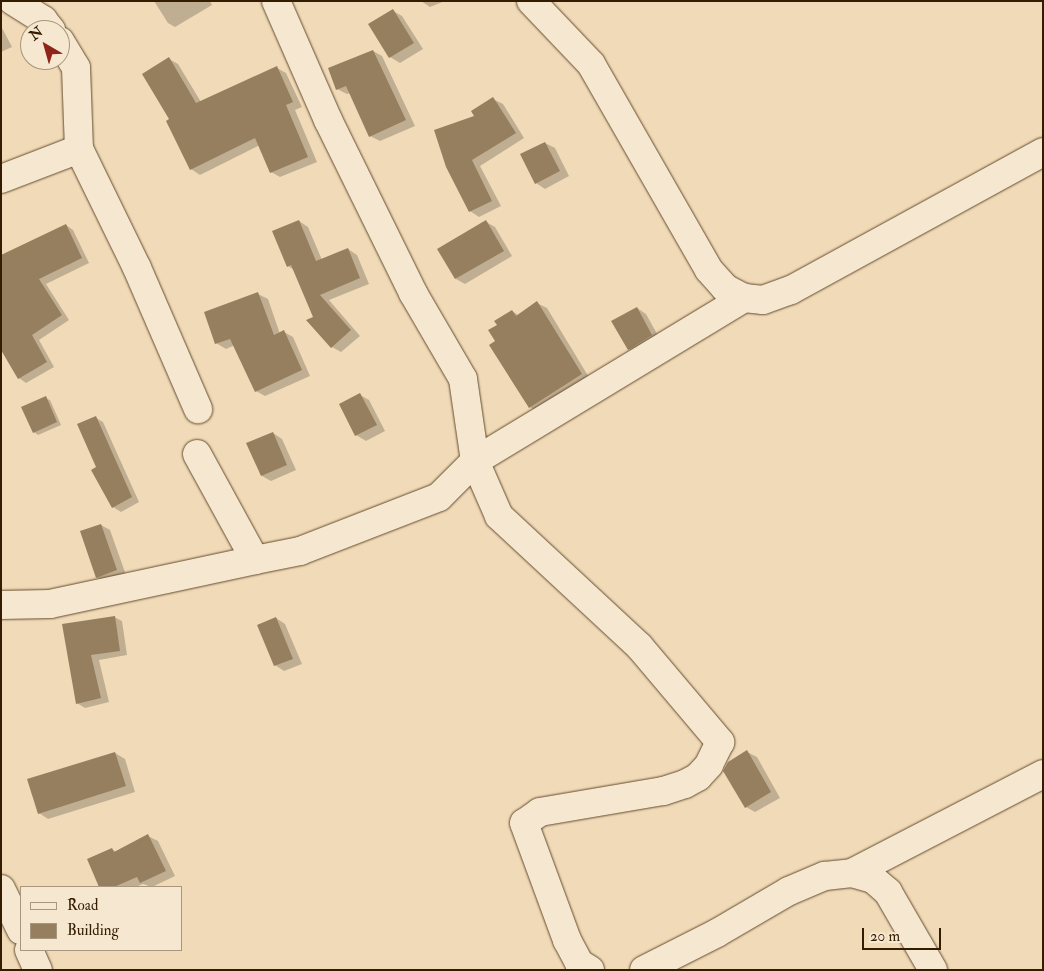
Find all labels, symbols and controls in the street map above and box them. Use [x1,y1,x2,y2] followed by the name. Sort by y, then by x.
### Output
[20,20,70,70] north arrow
[26,23,46,44] text: N
[20,886,182,951] legend
[67,896,98,915] text: Road
[864,918,943,950] scale bar
[67,921,119,940] text: Building
[870,927,900,946] text: 20 m

